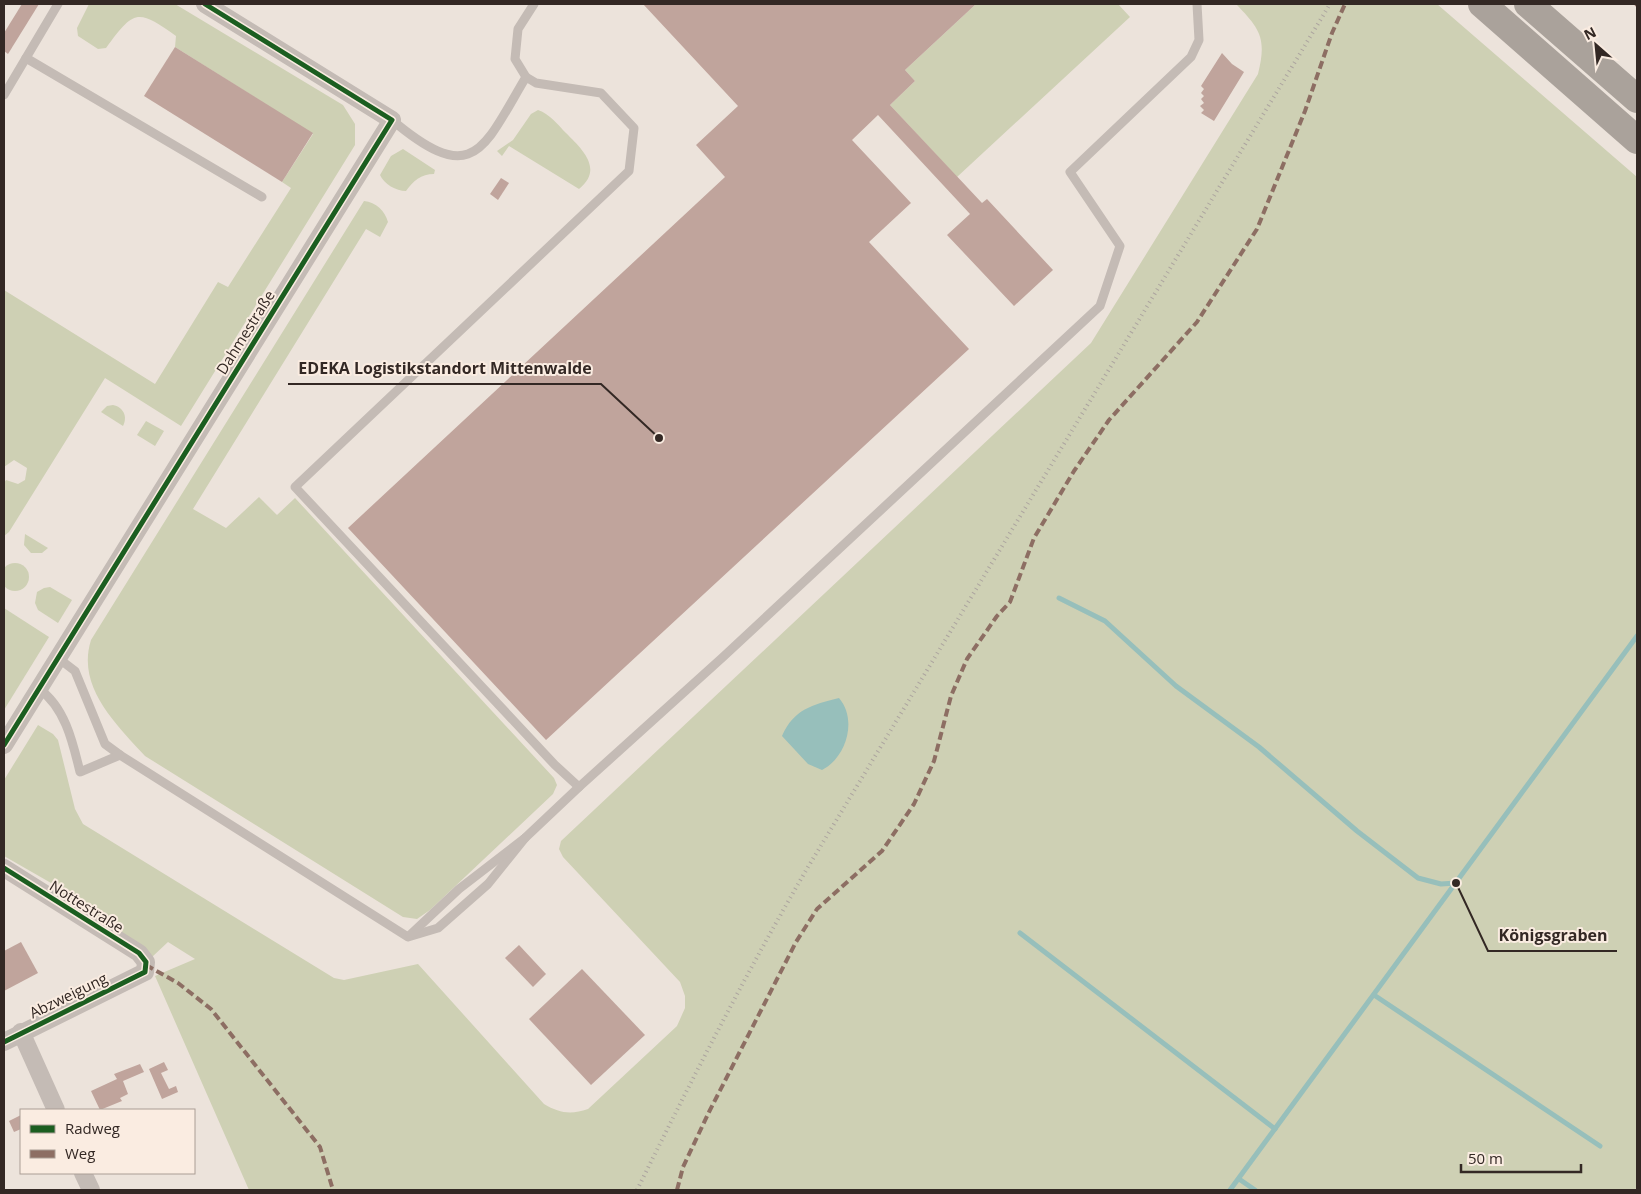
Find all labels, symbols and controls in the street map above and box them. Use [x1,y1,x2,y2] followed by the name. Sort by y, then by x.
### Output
[1571,20,1621,70] north arrow
[1580,22,1599,44] text: N
[211,286,279,378] street label: Dahmestraße
[288,353,601,384] callout: EDEKA Logistikstandort Mittenwalde
[298,357,592,379] text: EDEKA Logistikstandort Mittenwalde
[46,875,128,937] street label: Nottestraße
[1488,920,1617,951] callout: Königsgraben
[1499,924,1607,946] text: Königsgraben
[26,968,110,1022] street label: Abzweigung
[20,1109,195,1174] legend
[65,1118,120,1138] text: Radweg
[1461,1142,1581,1174] scale bar
[65,1143,95,1163] text: Weg
[1468,1148,1503,1168] text: 50 m

